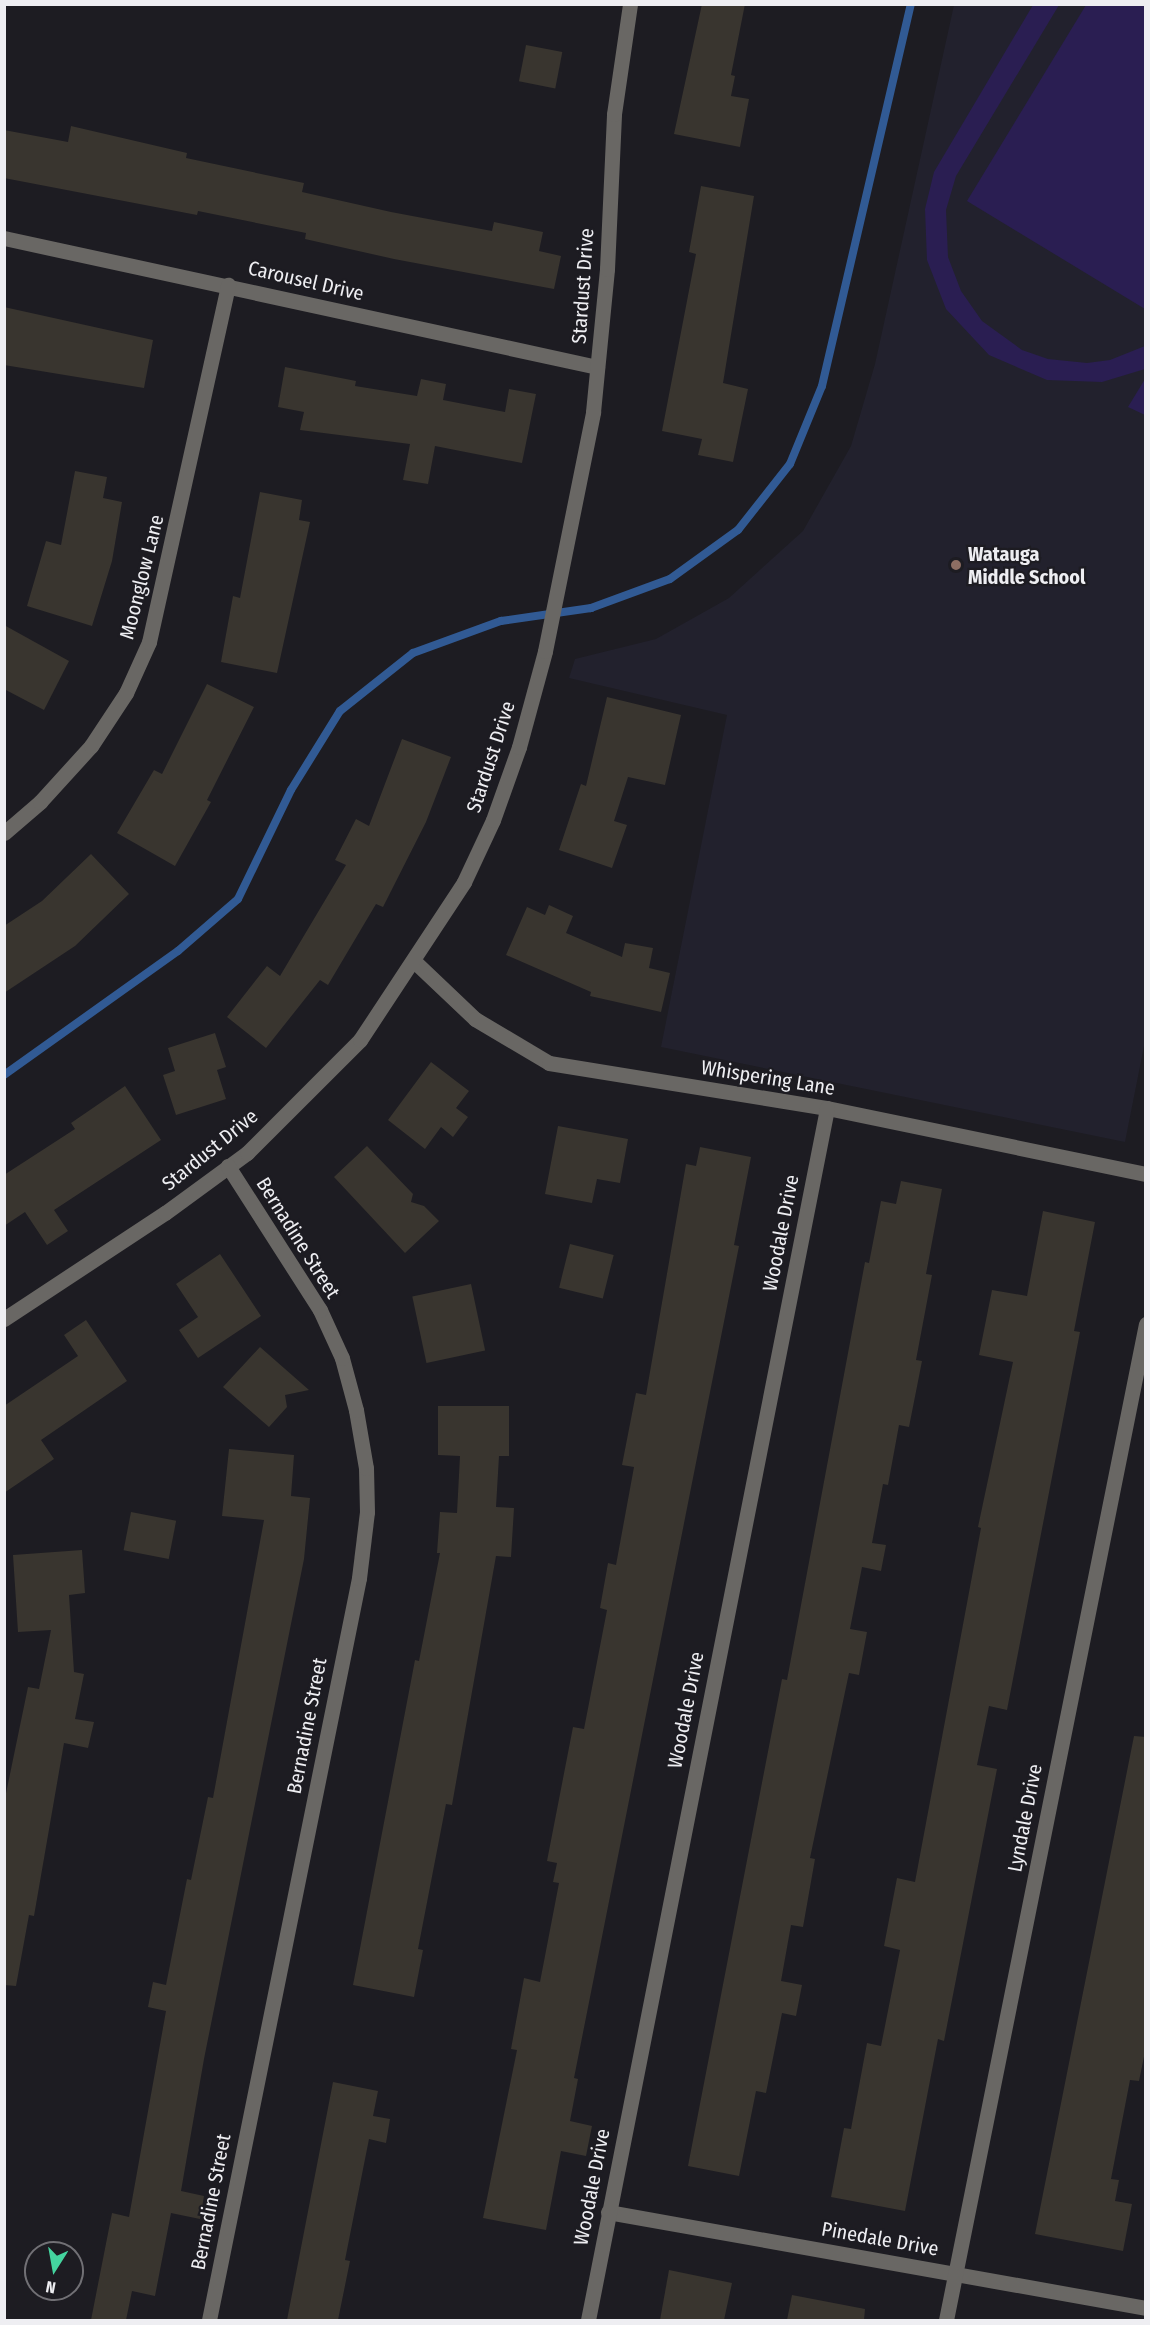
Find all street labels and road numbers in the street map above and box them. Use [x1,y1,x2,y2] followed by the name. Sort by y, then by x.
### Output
[567,227,599,345] street label: Stardust Drive
[246,256,366,306] street label: Carousel Drive
[115,512,169,642] street label: Moonglow Lane
[462,698,520,816] street label: Stardust Drive
[699,1056,837,1100] street label: Whispering Lane
[157,1104,263,1196] street label: Stardust Drive
[251,1173,345,1303] street label: Bernadine Street
[758,1173,804,1293] street label: Woodale Drive
[663,1650,709,1770] street label: Woodale Drive
[282,1656,332,1796] street label: Bernadine Street
[1003,1762,1047,1874] street label: Lyndale Drive
[569,2127,615,2247] street label: Woodale Drive
[186,2132,236,2272] street label: Bernadine Street
[820,2217,940,2261] street label: Pinedale Drive

